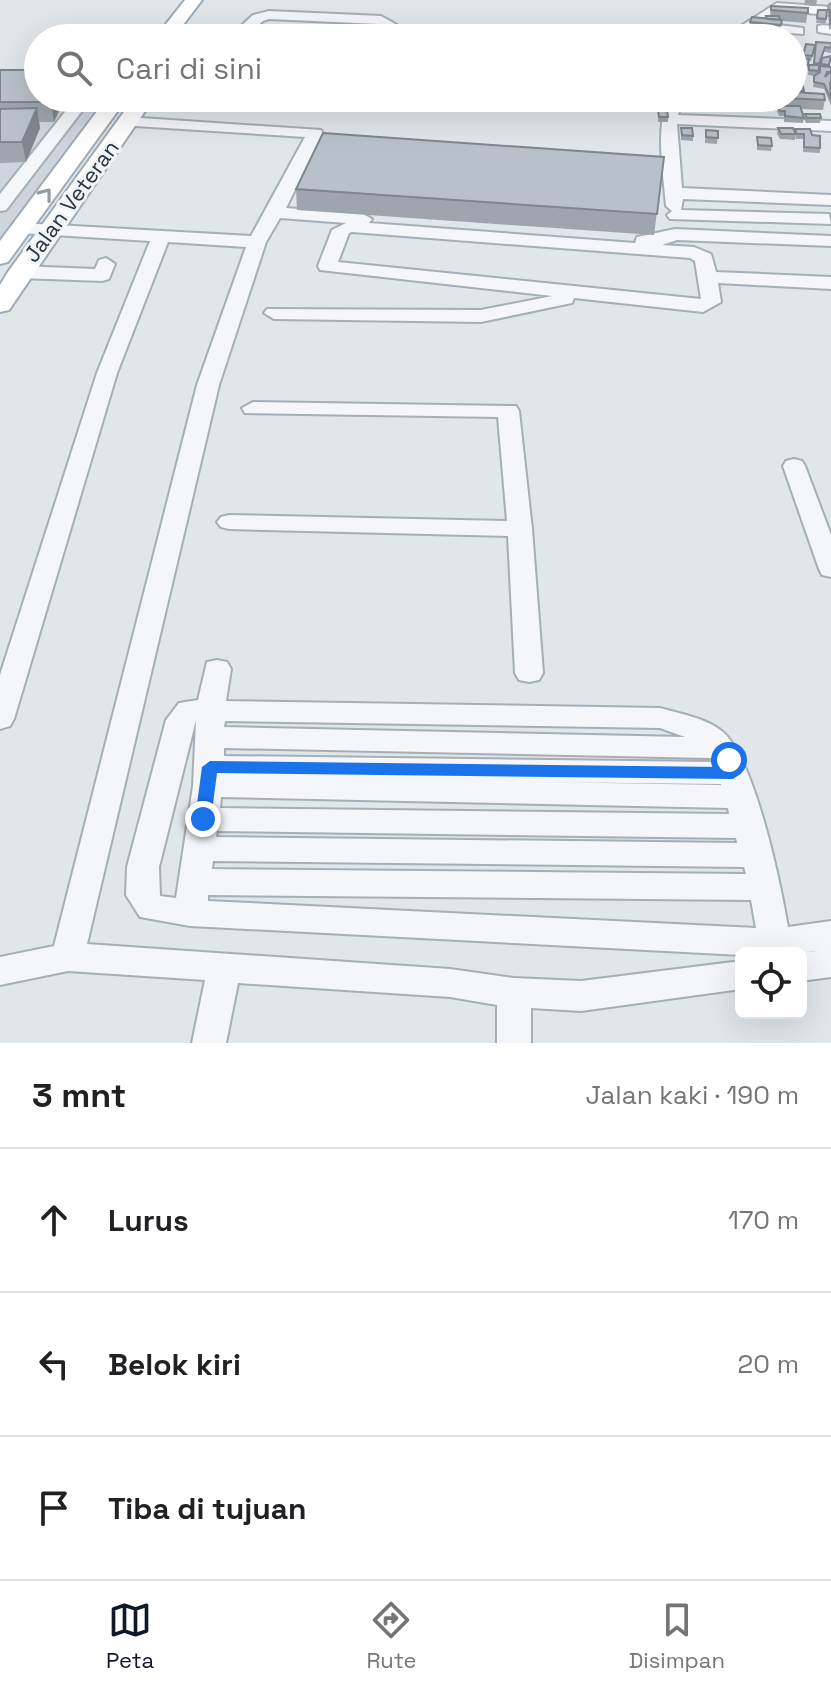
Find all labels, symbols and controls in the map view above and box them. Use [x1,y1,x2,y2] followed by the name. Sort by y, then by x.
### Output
[24,24,807,112] search box
[52,46,96,90] icon: search
[116,49,262,88] text: Cari di sini
[17,134,125,268] street label: Jalan Veteran
[36,188,50,203] one-way arrow
[711,742,747,778] route start
[185,801,221,837] route end
[735,947,807,1019] map controls
[735,947,807,1019] button: locate
[32,1074,126,1117] text: 3 mnt
[586,1078,799,1112] text: Jalan kaki · 190 m
[32,1198,76,1242] icon: ahead
[108,1201,189,1240] text: Lurus
[728,1203,799,1237] text: 170 m
[32,1342,76,1386] icon: left
[108,1345,241,1384] text: Belok kiri
[738,1347,799,1381] text: 20 m
[32,1486,76,1530] icon: arrive
[108,1489,307,1528] text: Tiba di tujuan
[106,1598,154,1674] tab: Peta
[366,1598,417,1674] tab: Rute
[629,1598,725,1674] tab: Disimpan

